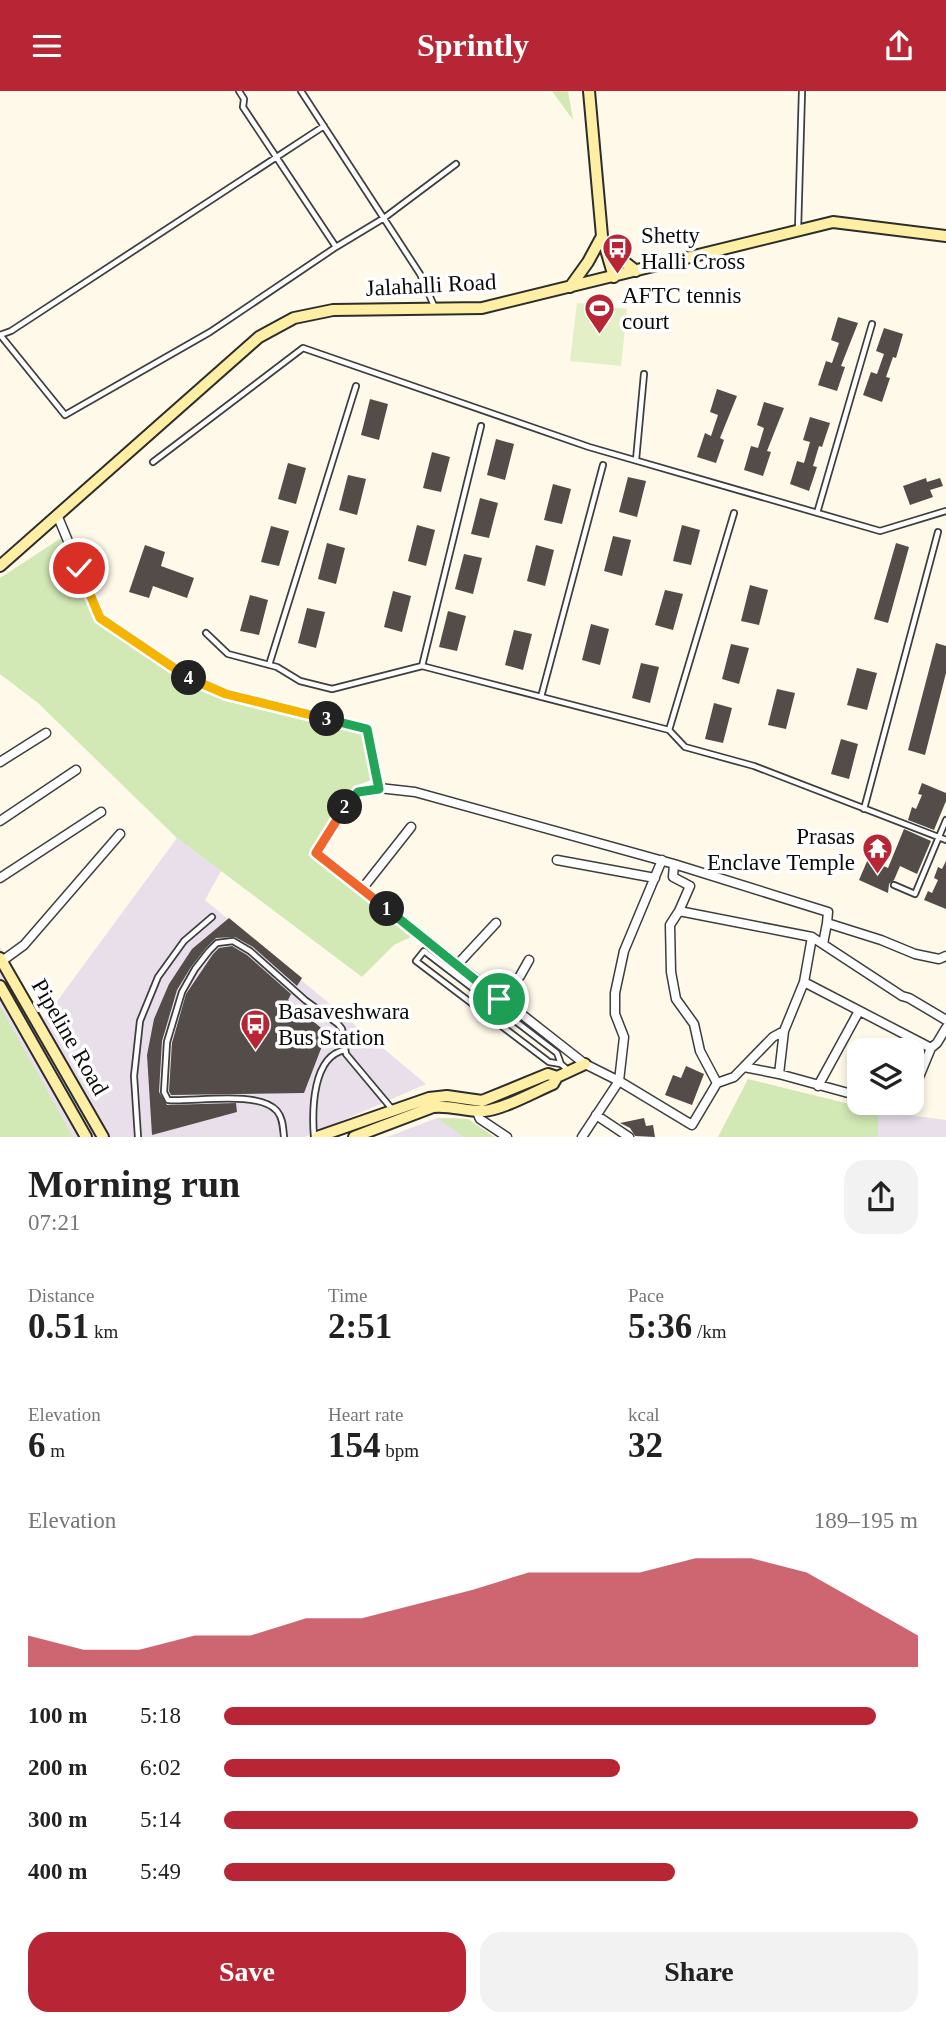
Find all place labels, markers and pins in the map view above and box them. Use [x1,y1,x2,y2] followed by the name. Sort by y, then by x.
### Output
[641,223,745,274] place label: Shetty Halli Cross
[601,231,635,275] bus stop icon: Shetty Halli Cross
[622,283,742,334] place label: AFTC tennis court
[582,291,616,335] sports icon: AFTC tennis court
[49,538,109,598] pin
[172,661,206,695] pin: 4
[310,701,344,737] pin: 3
[328,789,362,825] pin: 2
[707,824,855,875] place label: Prasas Enclave Temple
[861,832,895,876] temple icon: Prasas Enclave Temple
[370,891,404,927] pin: 1
[469,969,529,1029] pin
[278,999,410,1050] place label: Basaveshwara Bus Station
[238,1007,272,1051] bus stop icon: Basaveshwara Bus Station

